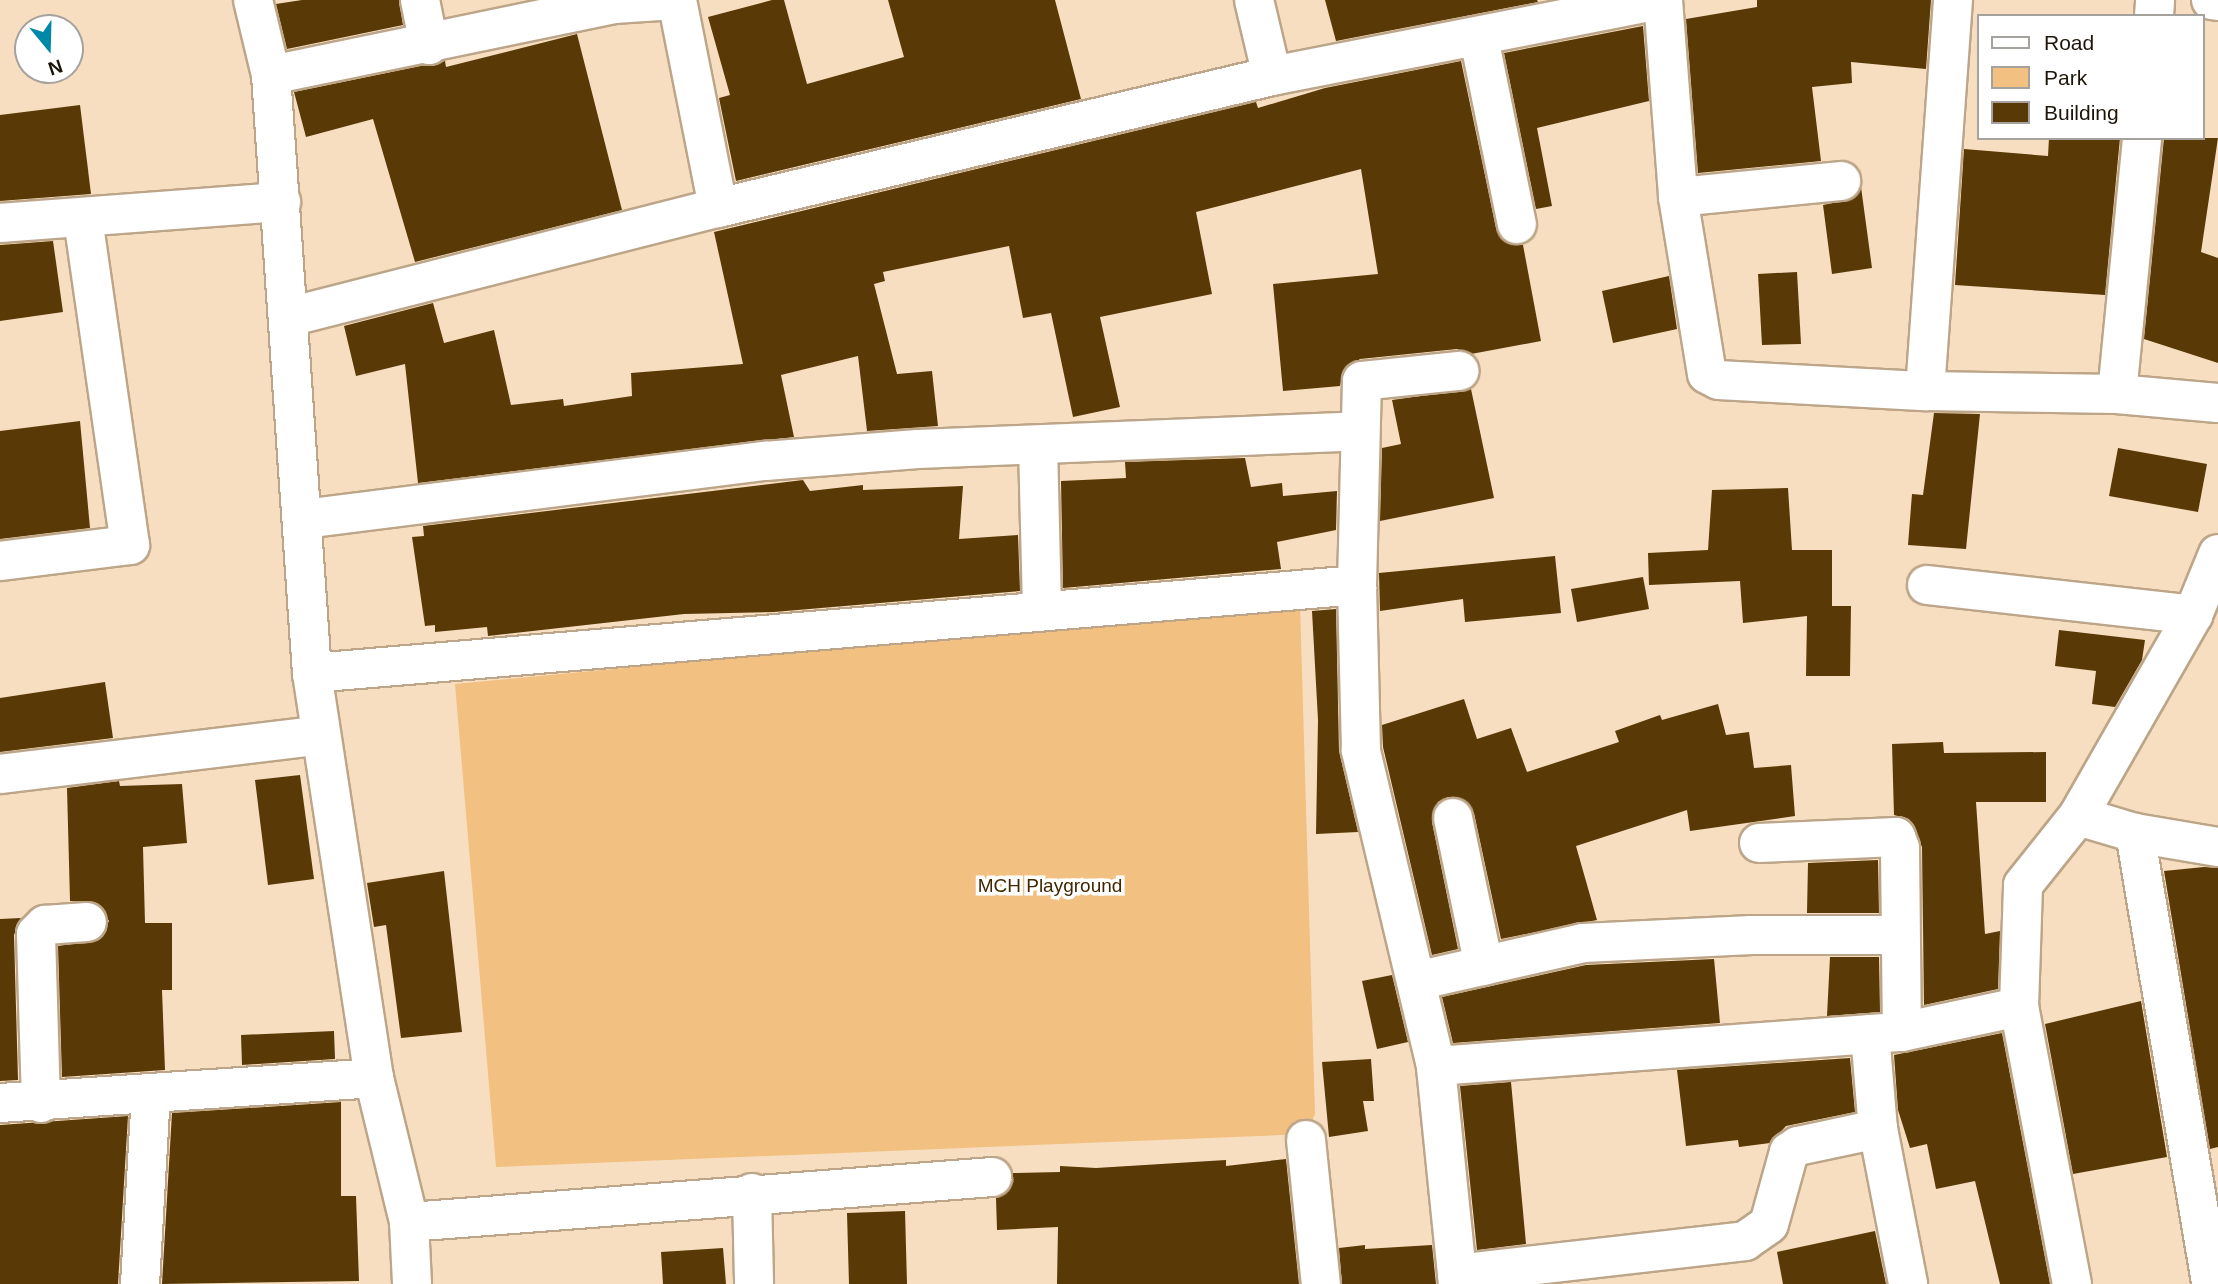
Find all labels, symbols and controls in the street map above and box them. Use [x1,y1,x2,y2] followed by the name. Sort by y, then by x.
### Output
[14,14,84,84] north arrow
[1976,14,2204,140] legend
[2044,31,2094,54] text: Road
[45,55,65,80] text: N
[2044,66,2087,89] text: Park
[2044,101,2119,124] text: Building
[978,875,1122,897] park label: MCH Playground

